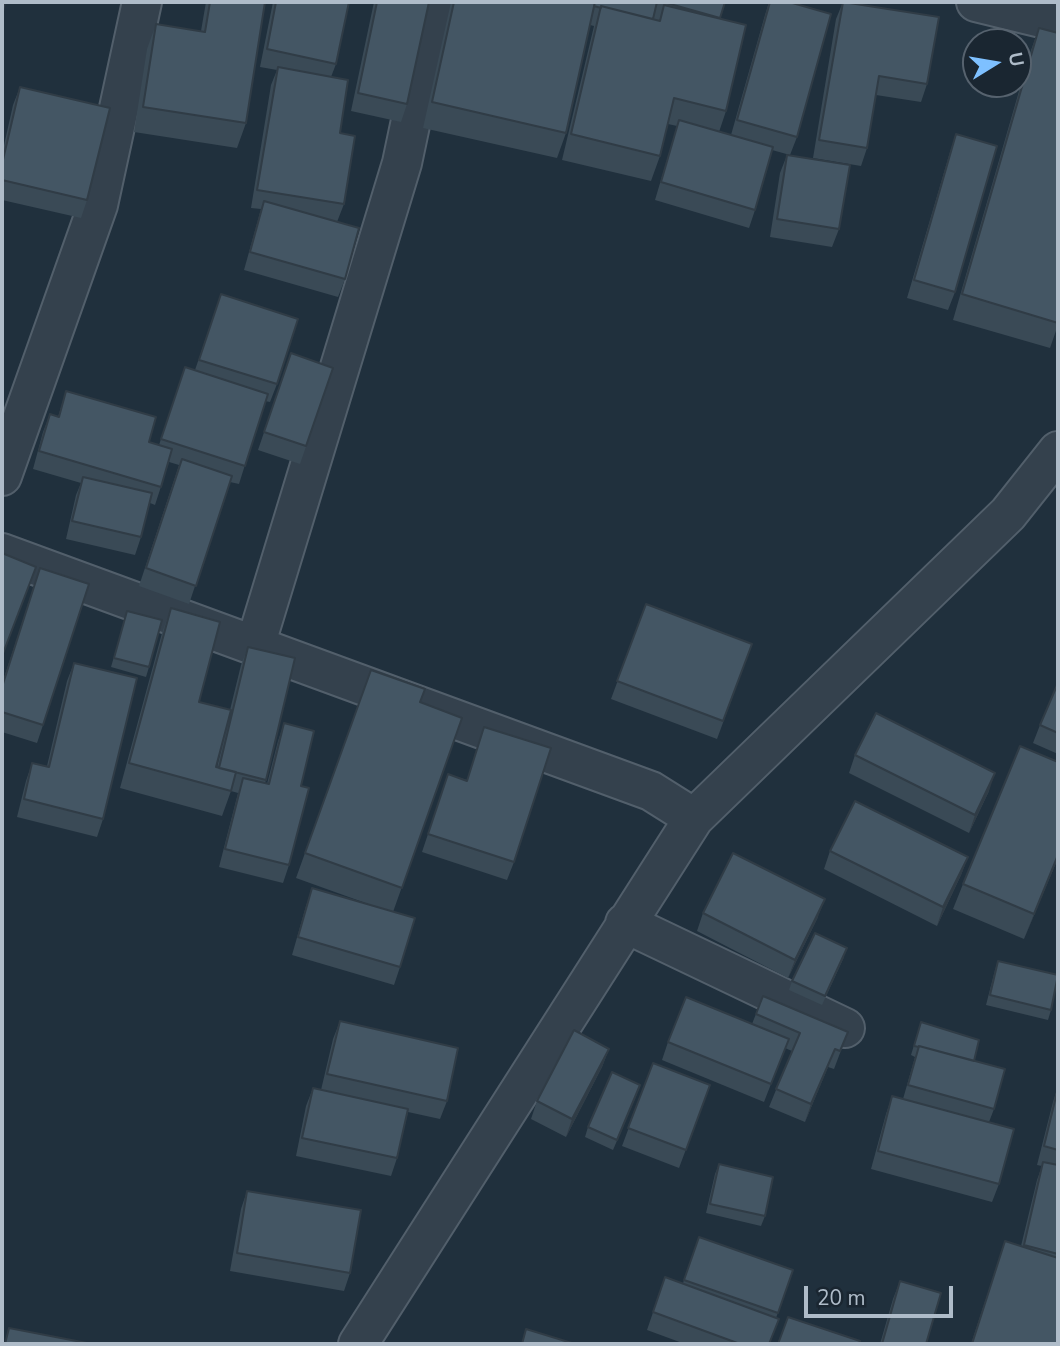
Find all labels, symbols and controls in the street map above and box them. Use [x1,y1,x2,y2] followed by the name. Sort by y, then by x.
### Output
[962,28,1032,98] north arrow
[1002,50,1030,69] text: U
[808,1272,957,1316] scale bar
[817,1284,866,1312] text: 20 m

